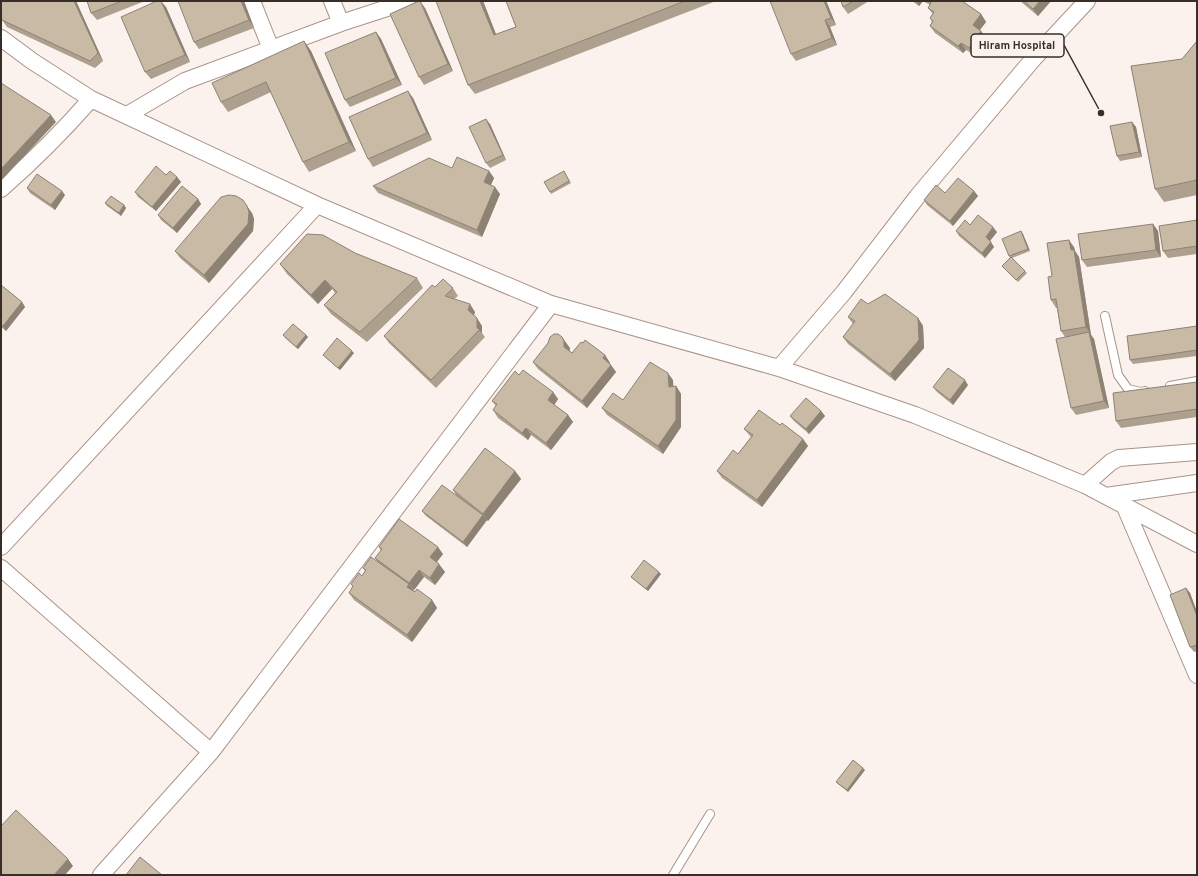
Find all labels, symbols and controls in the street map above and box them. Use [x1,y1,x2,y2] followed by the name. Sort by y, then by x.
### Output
[971,34,1064,57] callout: Hiram Hospital
[979,39,1055,53] text: Hiram Hospital

